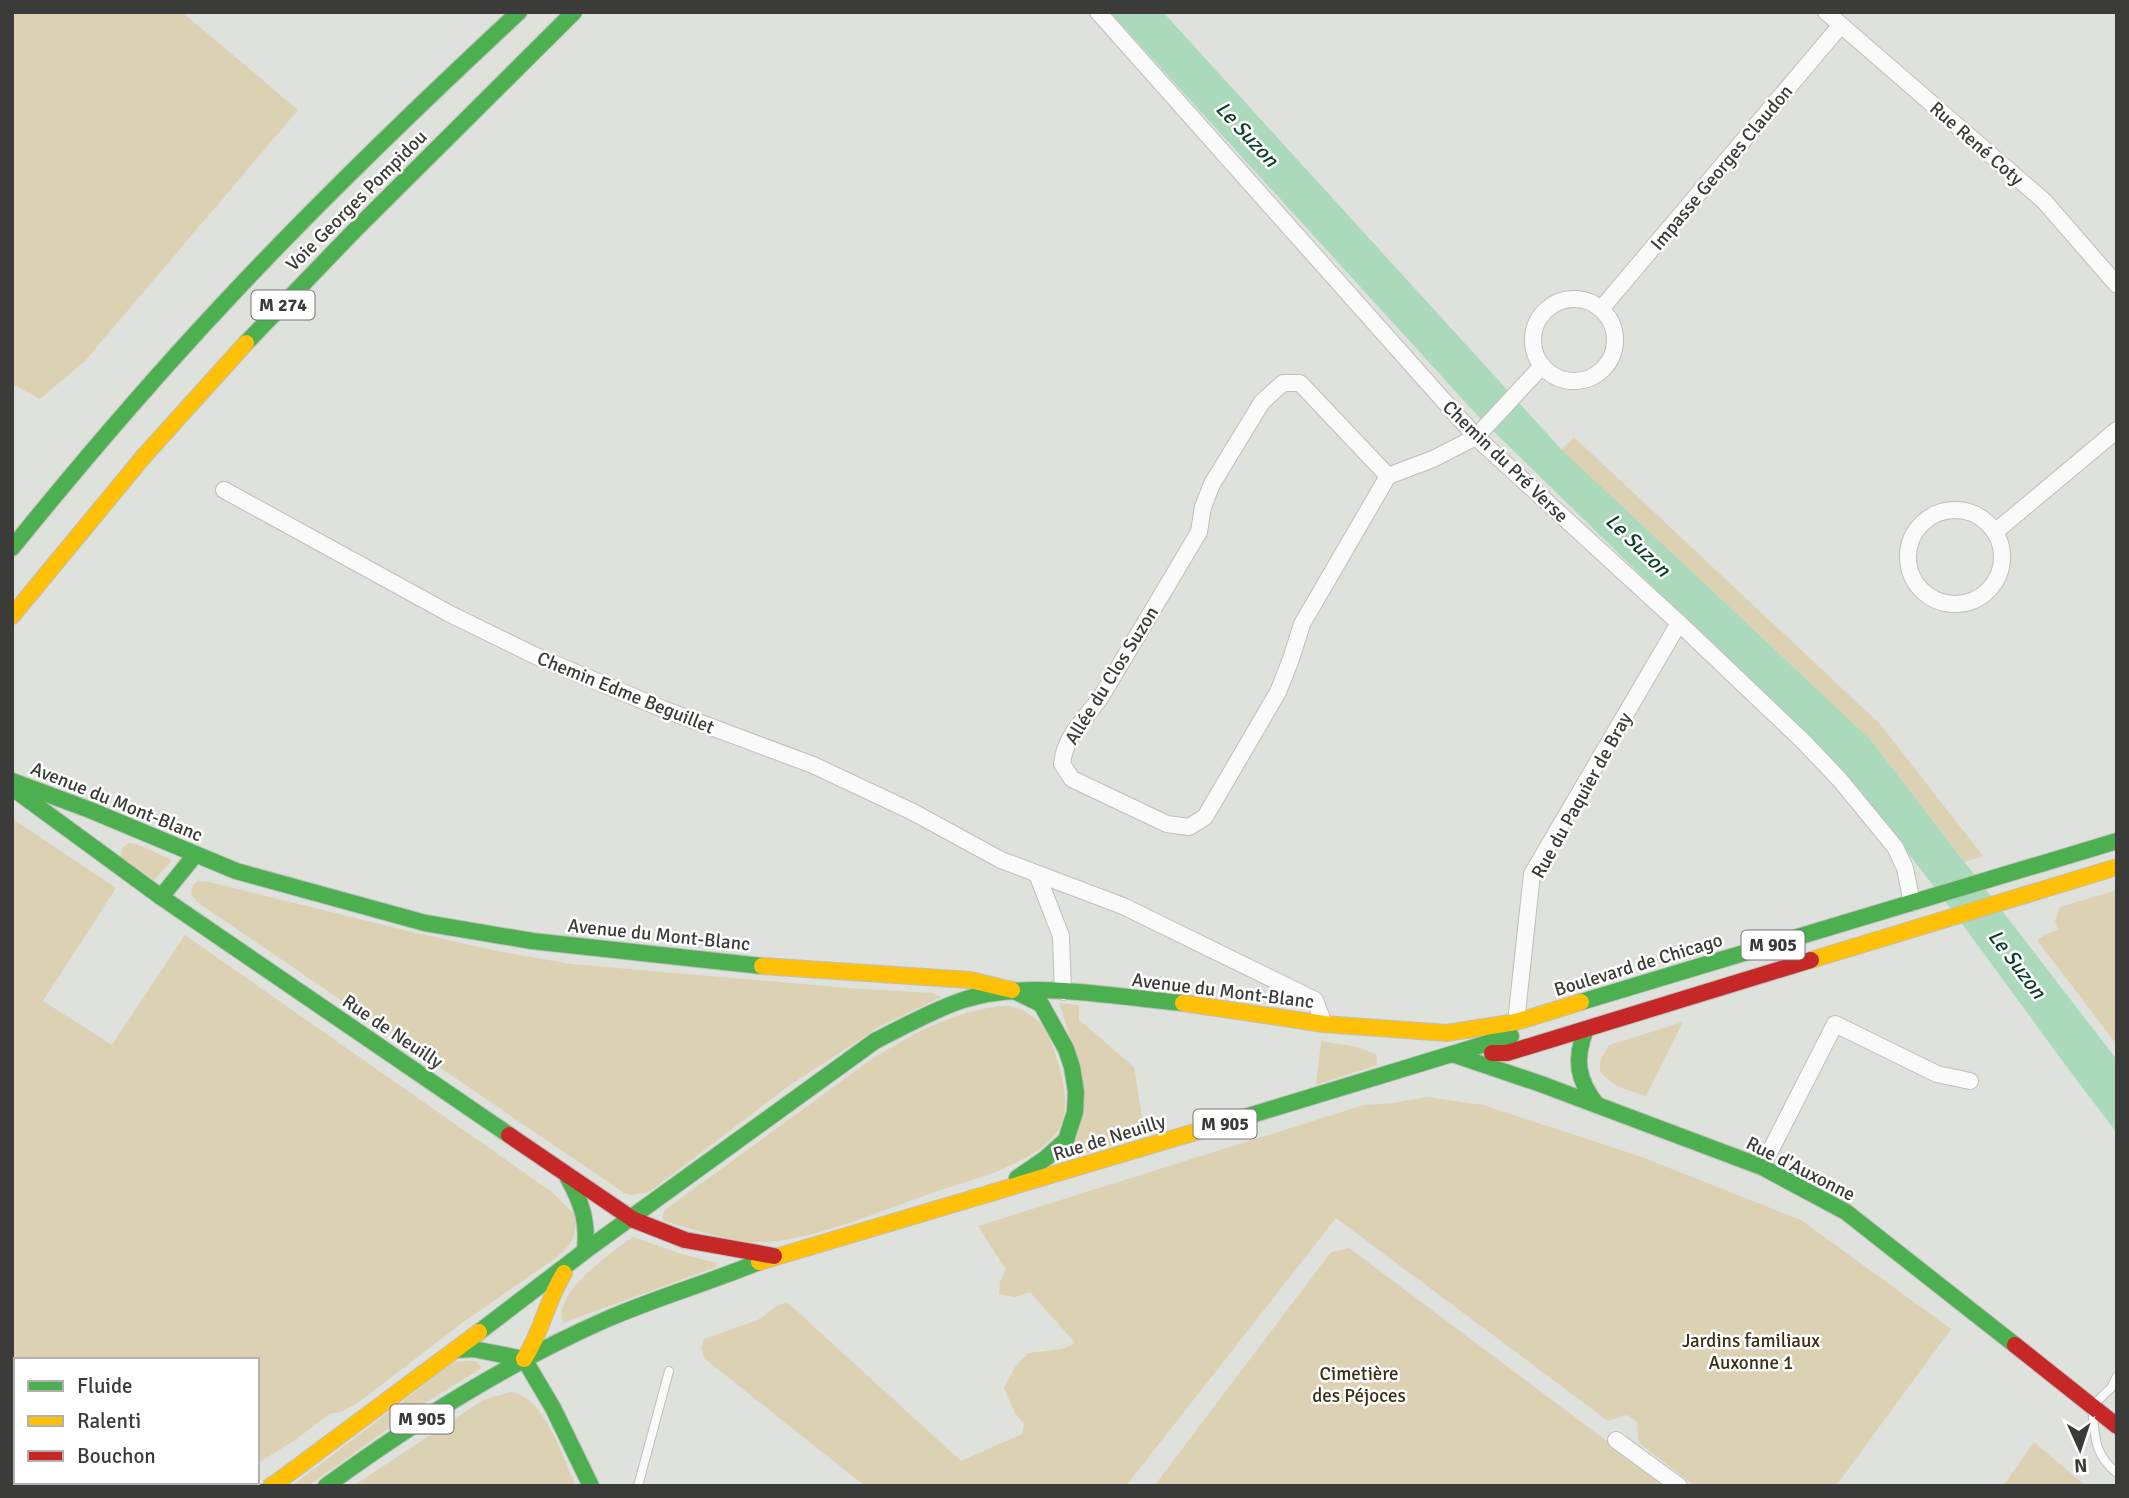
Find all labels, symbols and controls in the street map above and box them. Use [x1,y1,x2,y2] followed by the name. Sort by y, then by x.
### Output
[1646,80,1798,255] street label: Impasse Georges Claudon
[1210,96,1284,173] water label: Le Suzon
[1925,97,2028,191] street label: Rue René Coty
[281,125,432,276] street label: Voie Georges Pompidou
[252,290,314,320] road number: M 274
[1437,395,1573,528] street label: Chemin du Pré Verse
[1600,508,1676,583] water label: Le Suzon
[1060,602,1164,749] street label: Allée du Clos Suzon
[533,646,718,740] street label: Chemin Edme Beguillet
[1526,708,1637,883] street label: Rue du Paquier de Bray
[27,756,206,847] street label: Avenue du Mont-Blanc
[567,913,751,957] street label: Avenue du Mont-Blanc
[1982,924,2052,1004] water label: Le Suzon
[1551,928,1726,1002] street label: Boulevard de Chicago
[1742,930,1804,960] road number: M 905
[1130,968,1315,1014] street label: Avenue du Mont-Blanc
[338,989,447,1074] street label: Rue de Neuilly
[1050,1109,1169,1166] street label: Rue de Neuilly
[1194,1110,1256,1139] road number: M 905
[1742,1131,1859,1207] street label: Rue d'Auxonne
[1682,1329,1820,1375] park label: Jardins familiaux Auxonne 1
[14,1358,259,1484] legend
[1312,1362,1406,1408] park label: Cimetière des Péjoces
[77,1373,133,1399] text: Fluide
[390,1404,453,1434] road number: M 905
[77,1408,141,1434] text: Ralenti
[2045,1414,2115,1484] north arrow
[77,1443,156,1469] text: Bouchon
[2074,1453,2088,1477] text: N

